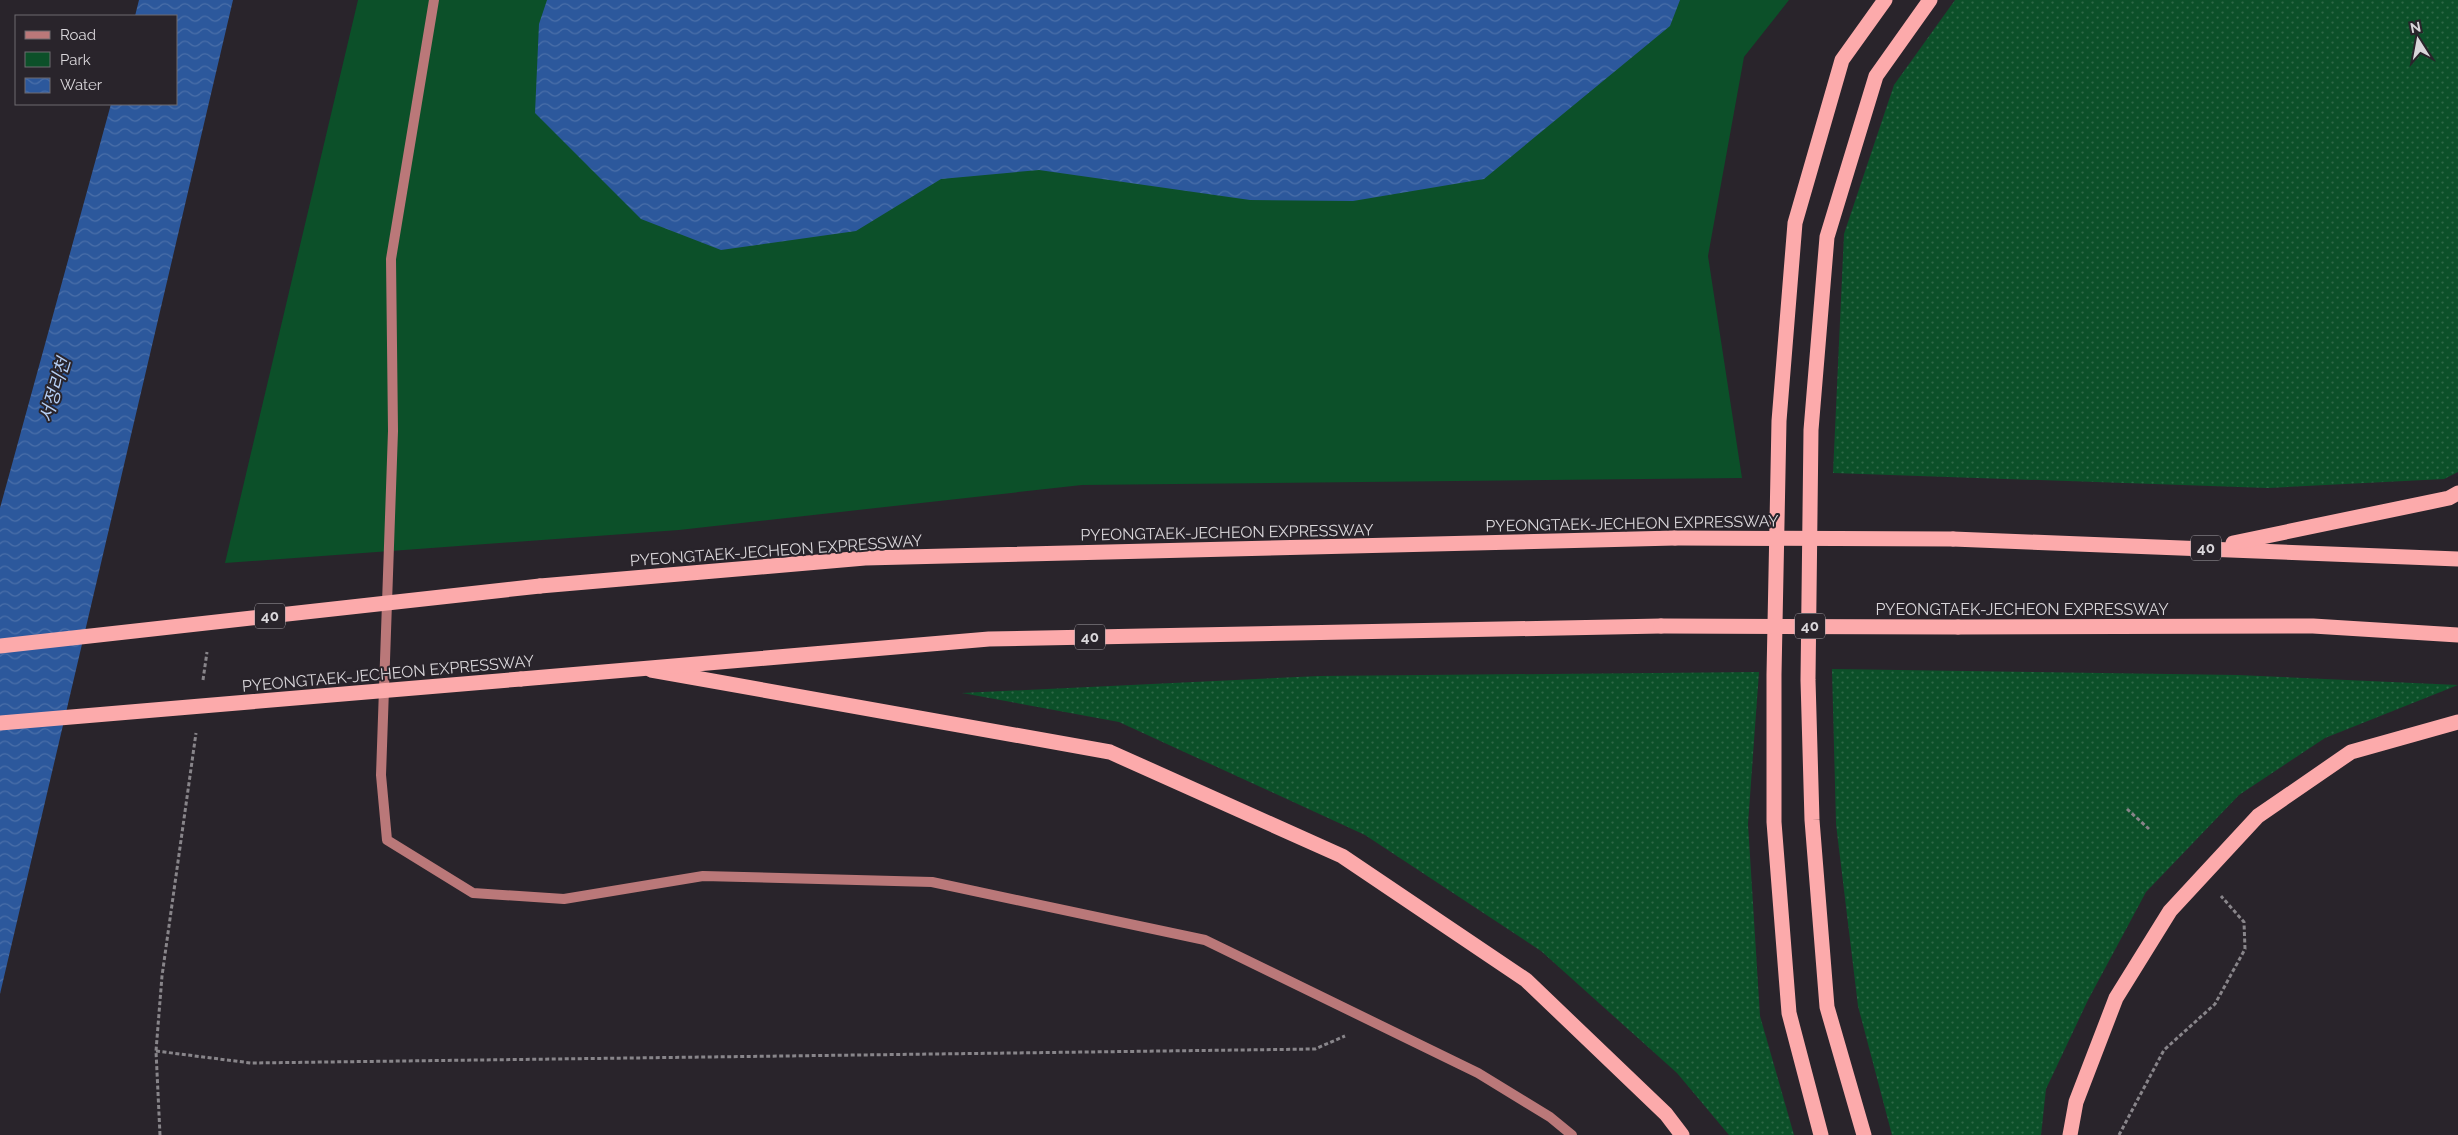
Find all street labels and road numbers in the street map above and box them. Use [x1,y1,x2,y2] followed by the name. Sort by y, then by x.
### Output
[1485,511,1779,536] street label: PYEONGTAEK-JECHEON EXPRESSWAY
[1080,520,1374,545] street label: PYEONGTAEK-JECHEON EXPRESSWAY
[629,531,924,570] street label: PYEONGTAEK-JECHEON EXPRESSWAY
[2191,536,2221,560] road number: 40
[1875,600,2169,619] street label: PYEONGTAEK-JECHEON EXPRESSWAY
[255,604,285,628] road number: 40
[1795,614,1825,638] road number: 40
[1075,624,1105,650] road number: 40
[241,651,535,696] street label: PYEONGTAEK-JECHEON EXPRESSWAY

